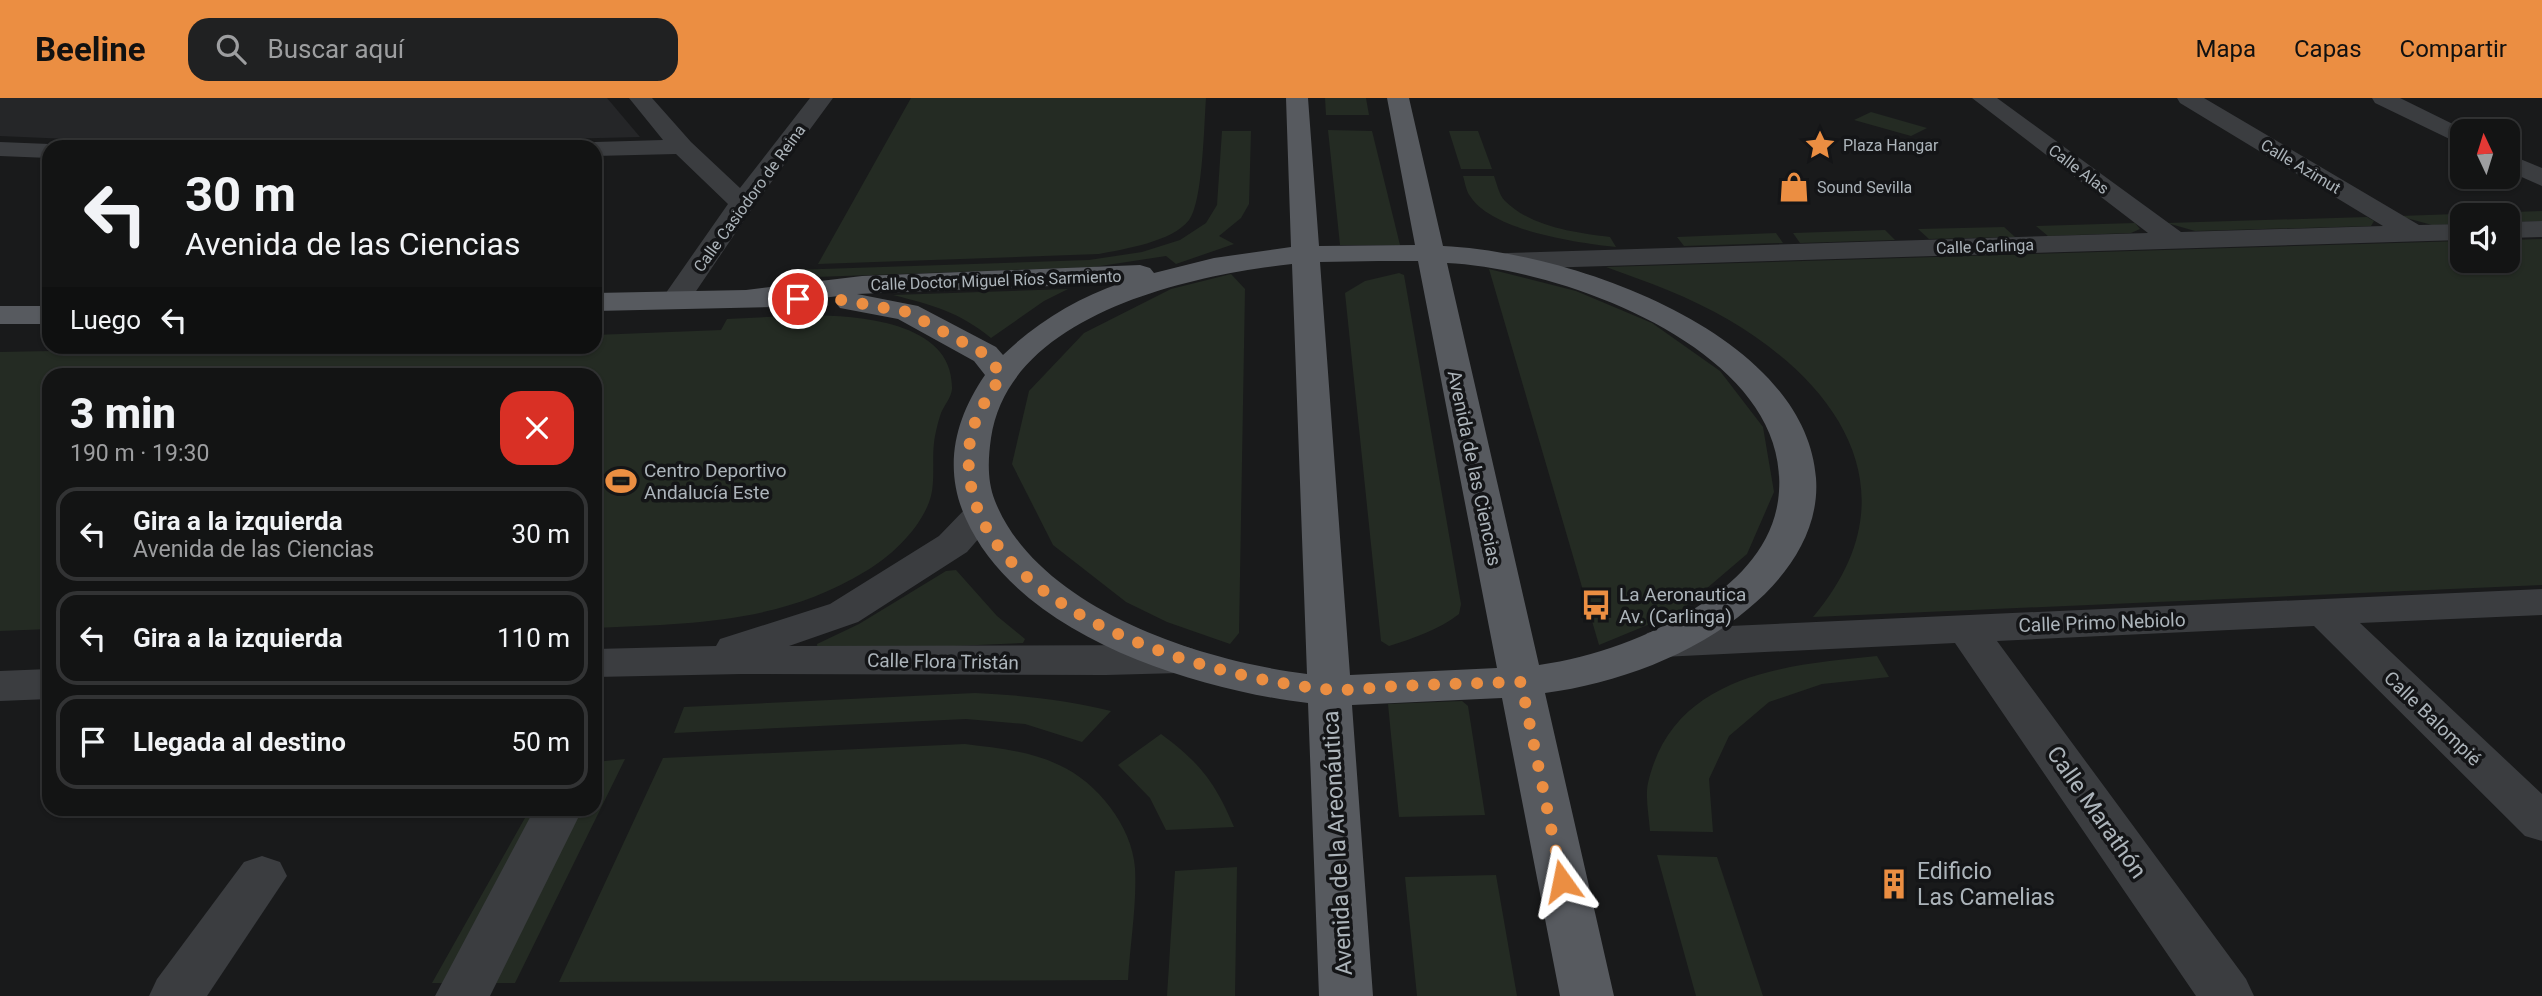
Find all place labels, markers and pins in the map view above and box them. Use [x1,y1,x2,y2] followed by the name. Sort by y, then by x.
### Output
[1803,128,1837,162] place icon: Plaza Hangar
[1843,136,1939,155] place label: Plaza Hangar
[1777,170,1811,204] shop icon: Sound Sevilla
[1817,178,1912,197] place label: Sound Sevilla
[768,269,828,329] pin
[644,459,787,504] place label: Centro Deportivo Andalucía Este
[604,464,638,498] sports icon: Centro Deportivo Andalucía Este
[1619,583,1746,628] place label: La Aeronautica Av. (Carlinga)
[1579,588,1613,622] bus stop icon: La Aeronautica Av. (Carlinga)
[1917,858,2055,911] place label: Edificio Las Camelias
[1877,867,1911,901] building icon: Edificio Las Camelias

